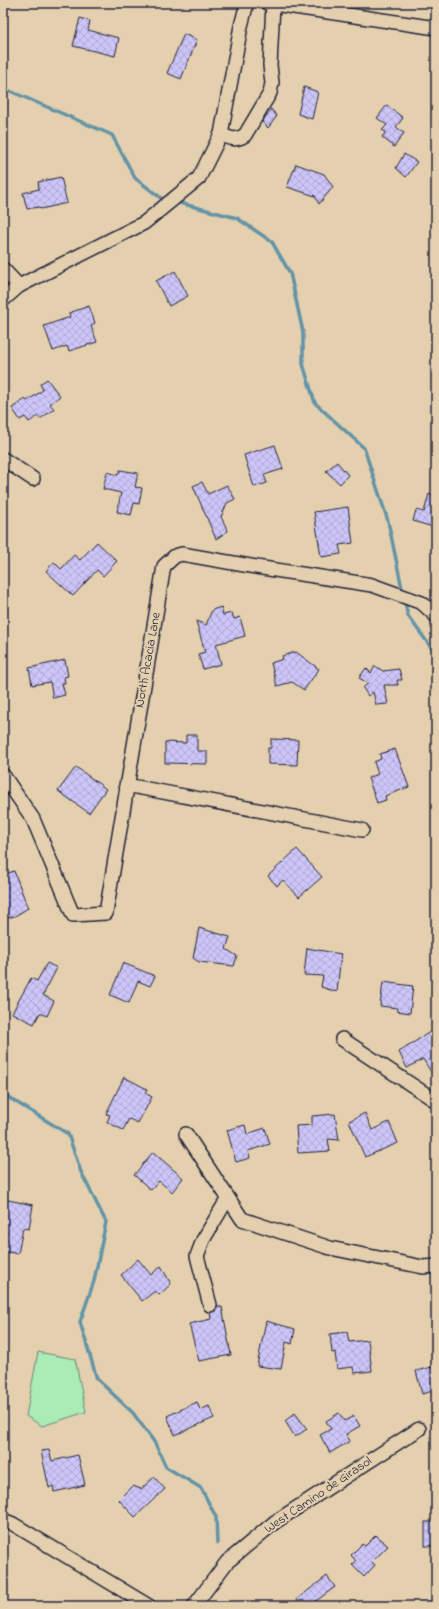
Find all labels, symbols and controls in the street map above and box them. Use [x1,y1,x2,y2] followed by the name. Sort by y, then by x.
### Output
[130,611,166,709] street label: North Acacia Lane
[260,1452,376,1538] street label: West Camino de Girasol

